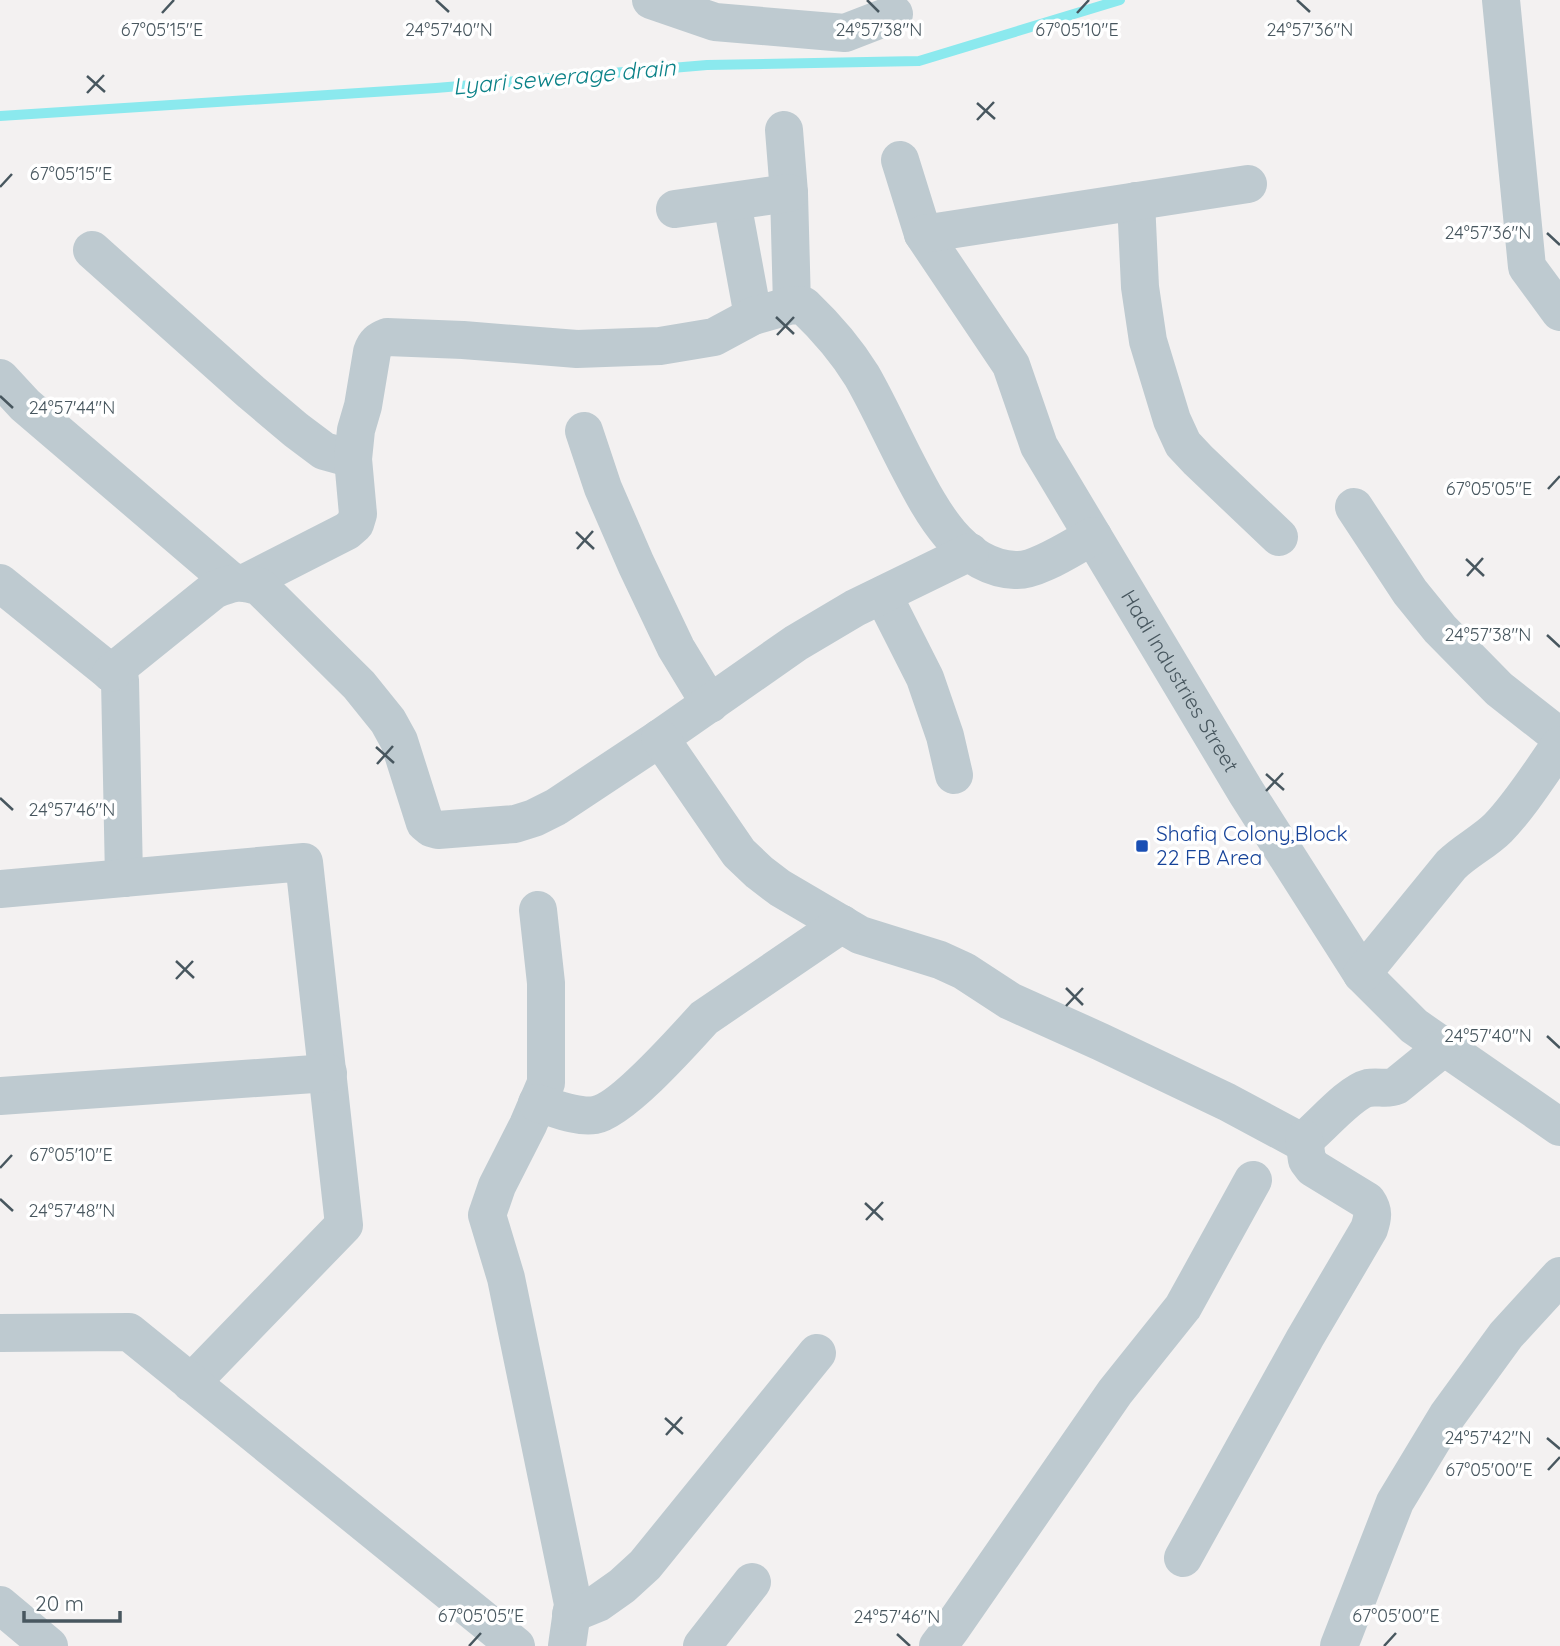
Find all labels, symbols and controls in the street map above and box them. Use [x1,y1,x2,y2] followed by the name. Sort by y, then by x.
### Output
[121,18,203,41] text: 67°05'15"E
[405,18,493,41] text: 24°57'40"N
[836,18,922,41] text: 24°57'38"N
[1035,18,1119,41] text: 67°05'10"E
[1267,18,1353,41] text: 24°57'36"N
[452,52,677,101] water label: Lyari sewerage drain
[30,162,112,185] text: 67°05'15"E
[1445,221,1531,244] text: 24°57'36"N
[29,396,115,419] text: 24°57'44"N
[1446,477,1532,500] text: 67°05'05"E
[1116,585,1245,776] street label: Hadi Industries Street
[1445,623,1531,646] text: 24°57'38"N
[29,798,115,821] text: 24°57'46"N
[1156,820,1348,870] place label: Shafiq Colony,Block 22 FB Area
[1134,838,1150,854] marker: Shafiq Colony,Block 22 FB Area
[1444,1024,1532,1047] text: 24°57'40"N
[29,1143,113,1166] text: 67°05'10"E
[29,1199,115,1222] text: 24°57'48"N
[1444,1426,1532,1449] text: 24°57'42"N
[1445,1458,1533,1481] text: 67°05'00"E
[24,1580,121,1624] scale bar
[35,1590,84,1616] text: 20 m
[438,1604,524,1627] text: 67°05'05"E
[1352,1604,1440,1627] text: 67°05'00"E
[854,1605,940,1628] text: 24°57'46"N

